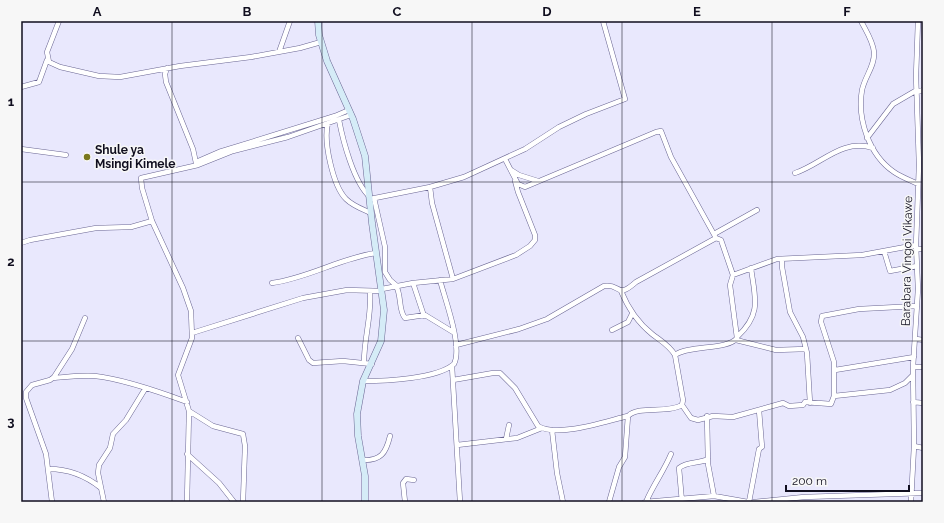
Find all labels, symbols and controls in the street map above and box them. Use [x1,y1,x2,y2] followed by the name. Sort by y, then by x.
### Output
[93,4,102,19] text: A
[243,4,252,19] text: B
[393,4,402,19] text: C
[542,4,552,19] text: D
[693,4,701,19] text: E
[843,4,851,19] text: F
[8,94,15,109] text: 1
[95,143,176,171] place label: Shule ya Msingi Kimele
[82,152,92,162] marker: Shule ya Msingi Kimele
[899,196,915,326] street label: Barabara Vingoi Vikawe
[7,254,15,269] text: 2
[7,414,15,429] text: 3
[786,467,909,493] scale bar
[792,474,827,488] text: 200 m

